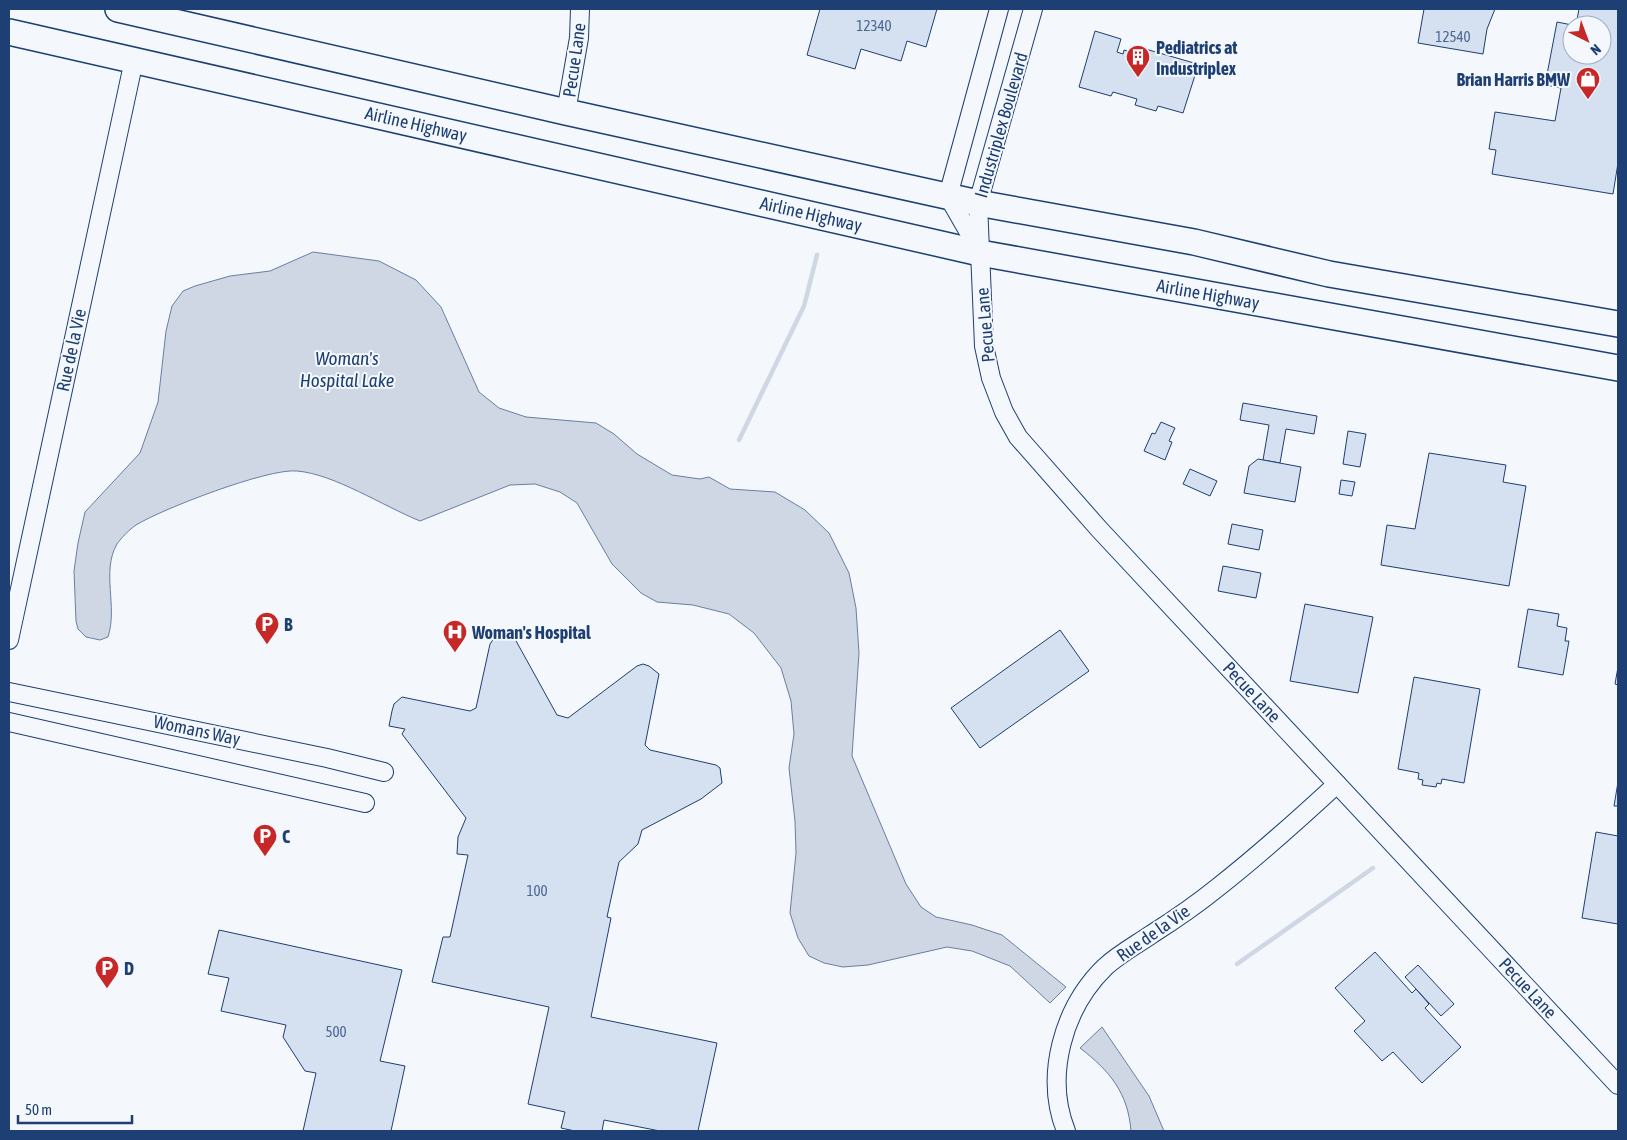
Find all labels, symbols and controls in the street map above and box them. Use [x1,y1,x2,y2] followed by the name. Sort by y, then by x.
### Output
[1562,15,1612,65] north arrow
[856,17,892,34] house number: 12340
[558,21,590,99] street label: Pecue Lane
[1435,28,1471,45] house number: 12540
[1156,37,1238,79] place label: Pediatrics at Industriplex
[1587,41,1604,58] text: N
[1125,44,1151,78] building icon: Pediatrics at Industriplex
[970,50,1032,200] street label: Industriplex Boulevard
[1575,66,1601,100] shop icon: Brian Harris BMW
[1456,69,1571,90] place label: Brian Harris BMW
[363,102,469,146] street label: Airline Highway
[758,192,864,236] street label: Airline Highway
[1155,275,1261,313] street label: Airline Highway
[971,287,999,363] street label: Pecue Lane
[52,307,90,393] street label: Rue de la Vie
[300,347,394,391] water label: Woman's Hospital Lake
[254,611,280,645] parking icon: B
[284,614,293,635] place label: B
[442,619,468,653] hospital icon: Woman's Hospital
[471,622,591,643] place label: Woman's Hospital
[1219,657,1285,727] street label: Pecue Lane
[152,711,242,749] street label: Womans Way
[252,823,278,857] parking icon: C
[282,826,290,847] place label: C
[526,882,548,899] house number: 100
[1112,900,1194,966] street label: Rue de la Vie
[1495,953,1561,1023] street label: Pecue Lane
[94,955,120,989] parking icon: D
[124,958,134,979] place label: D
[325,1023,347,1040] house number: 500
[18,1092,131,1124] scale bar
[25,1101,52,1118] text: 50 m

